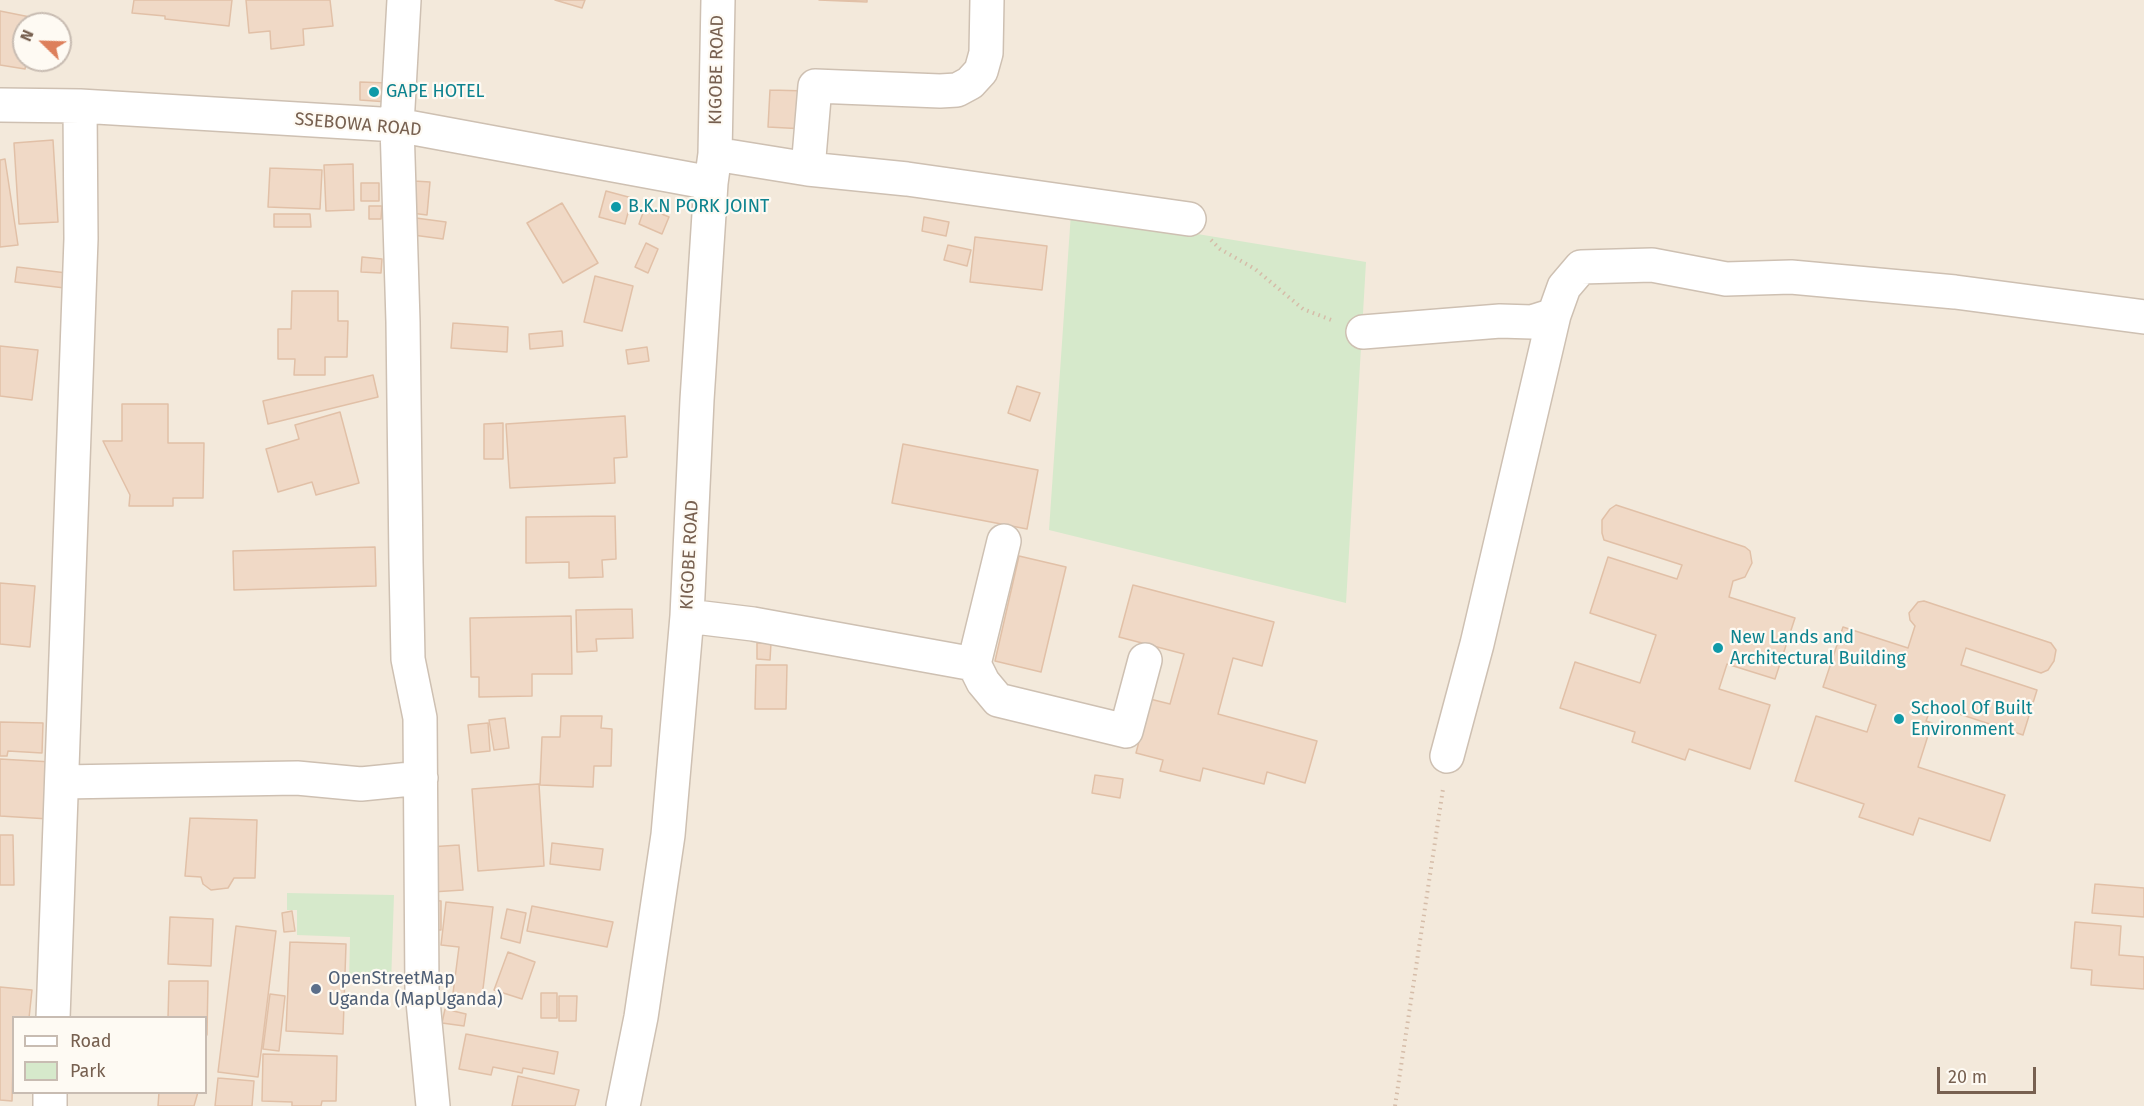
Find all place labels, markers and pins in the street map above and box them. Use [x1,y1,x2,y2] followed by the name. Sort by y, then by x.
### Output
[386,81,484,103] place label: GAPE HOTEL
[367,85,381,99] marker: GAPE HOTEL
[628,196,769,218] place label: B.K.N PORK JOINT
[609,200,623,214] marker: B.K.N PORK JOINT
[1730,627,1906,670] place label: New Lands and Architectural Building
[1711,641,1725,655] marker: New Lands and Architectural Building
[1911,698,2033,740] place label: School Of Built Environment
[1892,712,1906,726] marker: School Of Built Environment
[328,968,503,1010] place label: OpenStreetMap Uganda (MapUganda)
[309,982,323,996] marker: OpenStreetMap Uganda (MapUganda)

